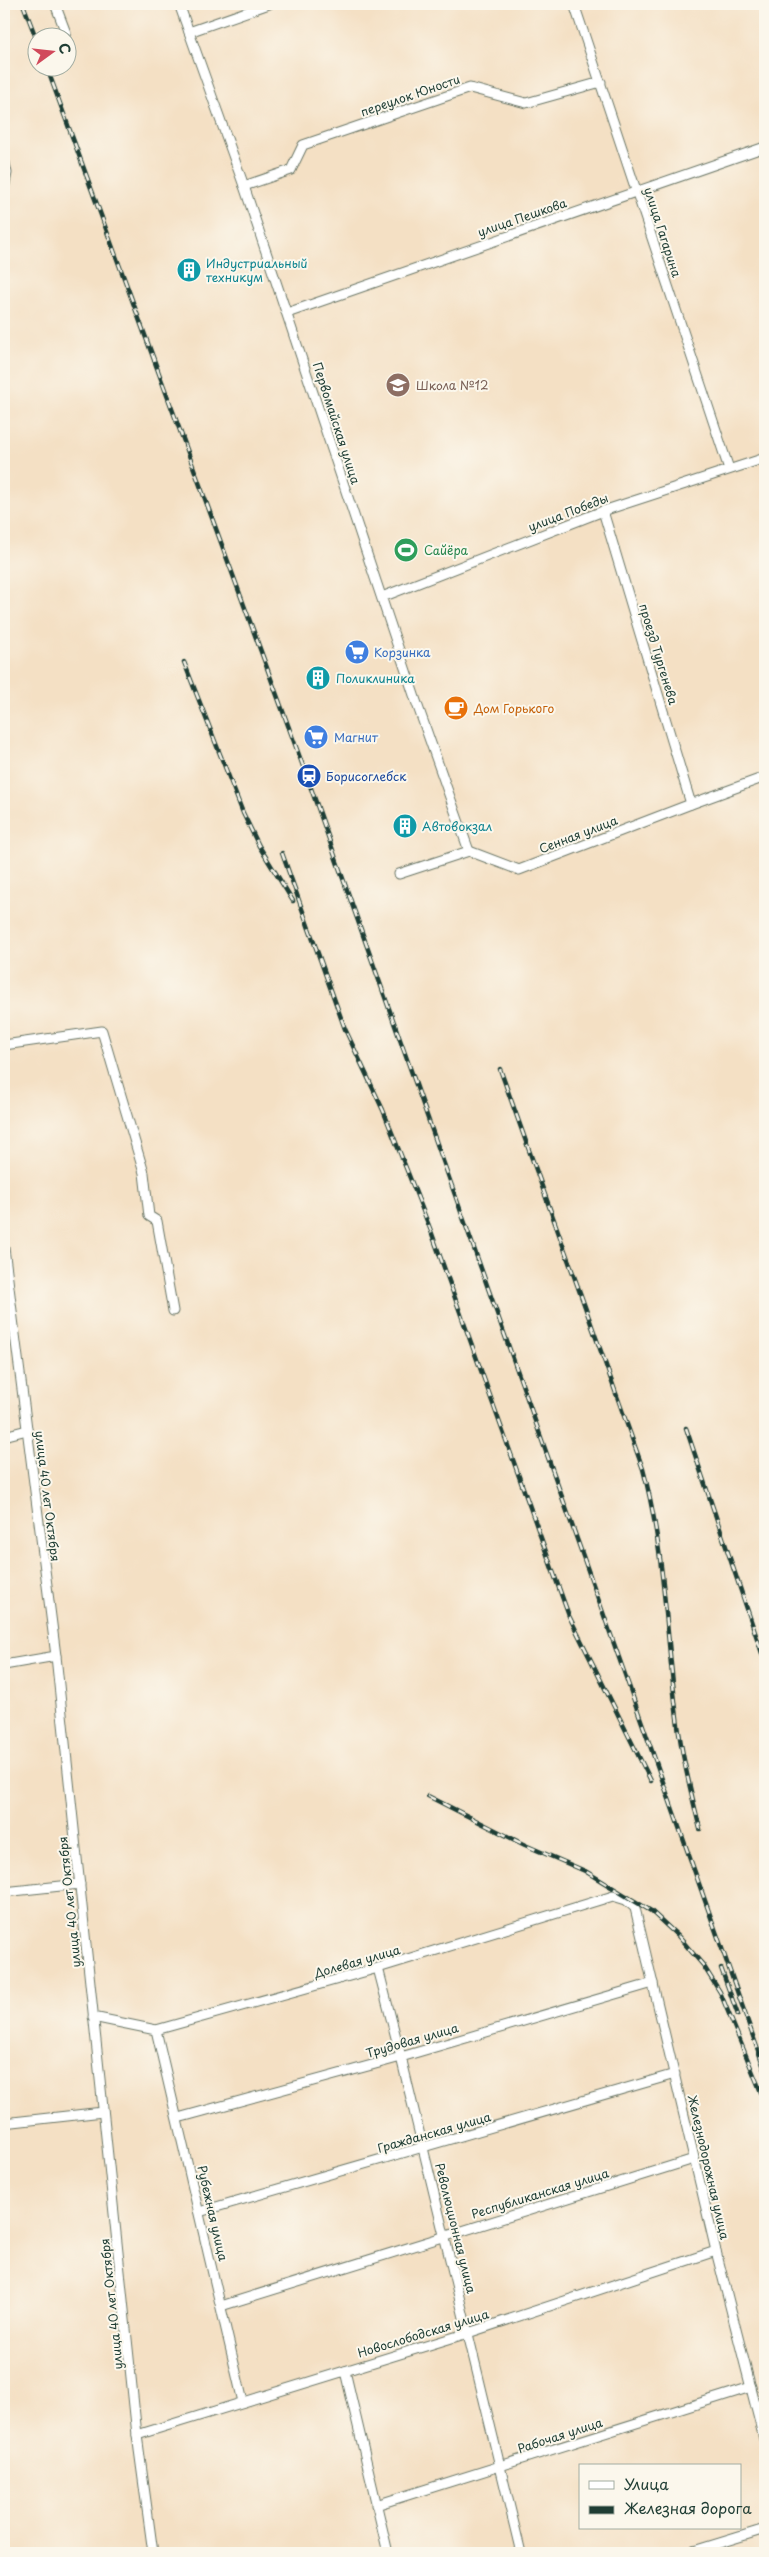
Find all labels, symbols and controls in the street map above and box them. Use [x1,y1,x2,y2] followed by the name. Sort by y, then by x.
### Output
[28,28,78,78] north arrow
[54,41,77,56] text: С
[358,70,462,120] street label: переулок Юности
[640,185,686,280] street label: улица Гагарина
[475,193,569,241] street label: улица Пешкова
[206,254,308,286] place label: Индустриальный техникум
[176,257,202,283] building icon: Индустриальный техникум
[309,360,365,487] street label: Первомайская улица
[385,372,411,398] school or university icon: Школа №12
[416,376,488,394] place label: Школа №12
[525,488,611,536] street label: улица Победы
[393,537,419,563] sports icon: Сайёра
[424,541,469,559] place label: Сайёра
[635,601,683,707] street label: проезд Тургенева
[344,639,370,665] supermarket icon: Корзинка
[374,643,431,661] place label: Корзинка
[305,665,331,691] building icon: Поликлиника
[336,669,415,687] place label: Поликлиника
[443,695,469,721] cafe icon: Дом Горького
[473,699,554,717] place label: Дом Горького
[303,724,329,750] supermarket icon: Магнит
[334,728,379,746] place label: Магнит
[296,763,322,789] station icon: Борисоглебск
[326,767,407,785] place label: Борисоглебск
[536,811,620,857] street label: Сенная улица
[392,813,418,839] building icon: Автовокзал
[422,817,492,835] place label: Автовокзал
[31,1430,65,1562] street label: улица 40 лет Октября
[53,1836,85,1968] street label: улица 40 лет Октября
[311,1940,403,1982] street label: Долевая улица
[364,2018,461,2062] street label: Трудовая улица
[684,2093,735,2242] street label: Железнодорожная улица
[375,2107,493,2157] street label: Гражданская улица
[431,2161,481,2295] street label: Революционная улица
[193,2163,233,2263] street label: Рубежная улица
[469,2163,611,2223] street label: Республиканская улица
[95,2238,127,2370] street label: улица 40 лет Октября
[355,2304,491,2362] street label: Новослободская улица
[515,2413,605,2457] street label: Рабочая улица
[579,2464,742,2530] legend
[624,2472,669,2495] text: Улица
[624,2496,752,2519] text: Железная дорога

